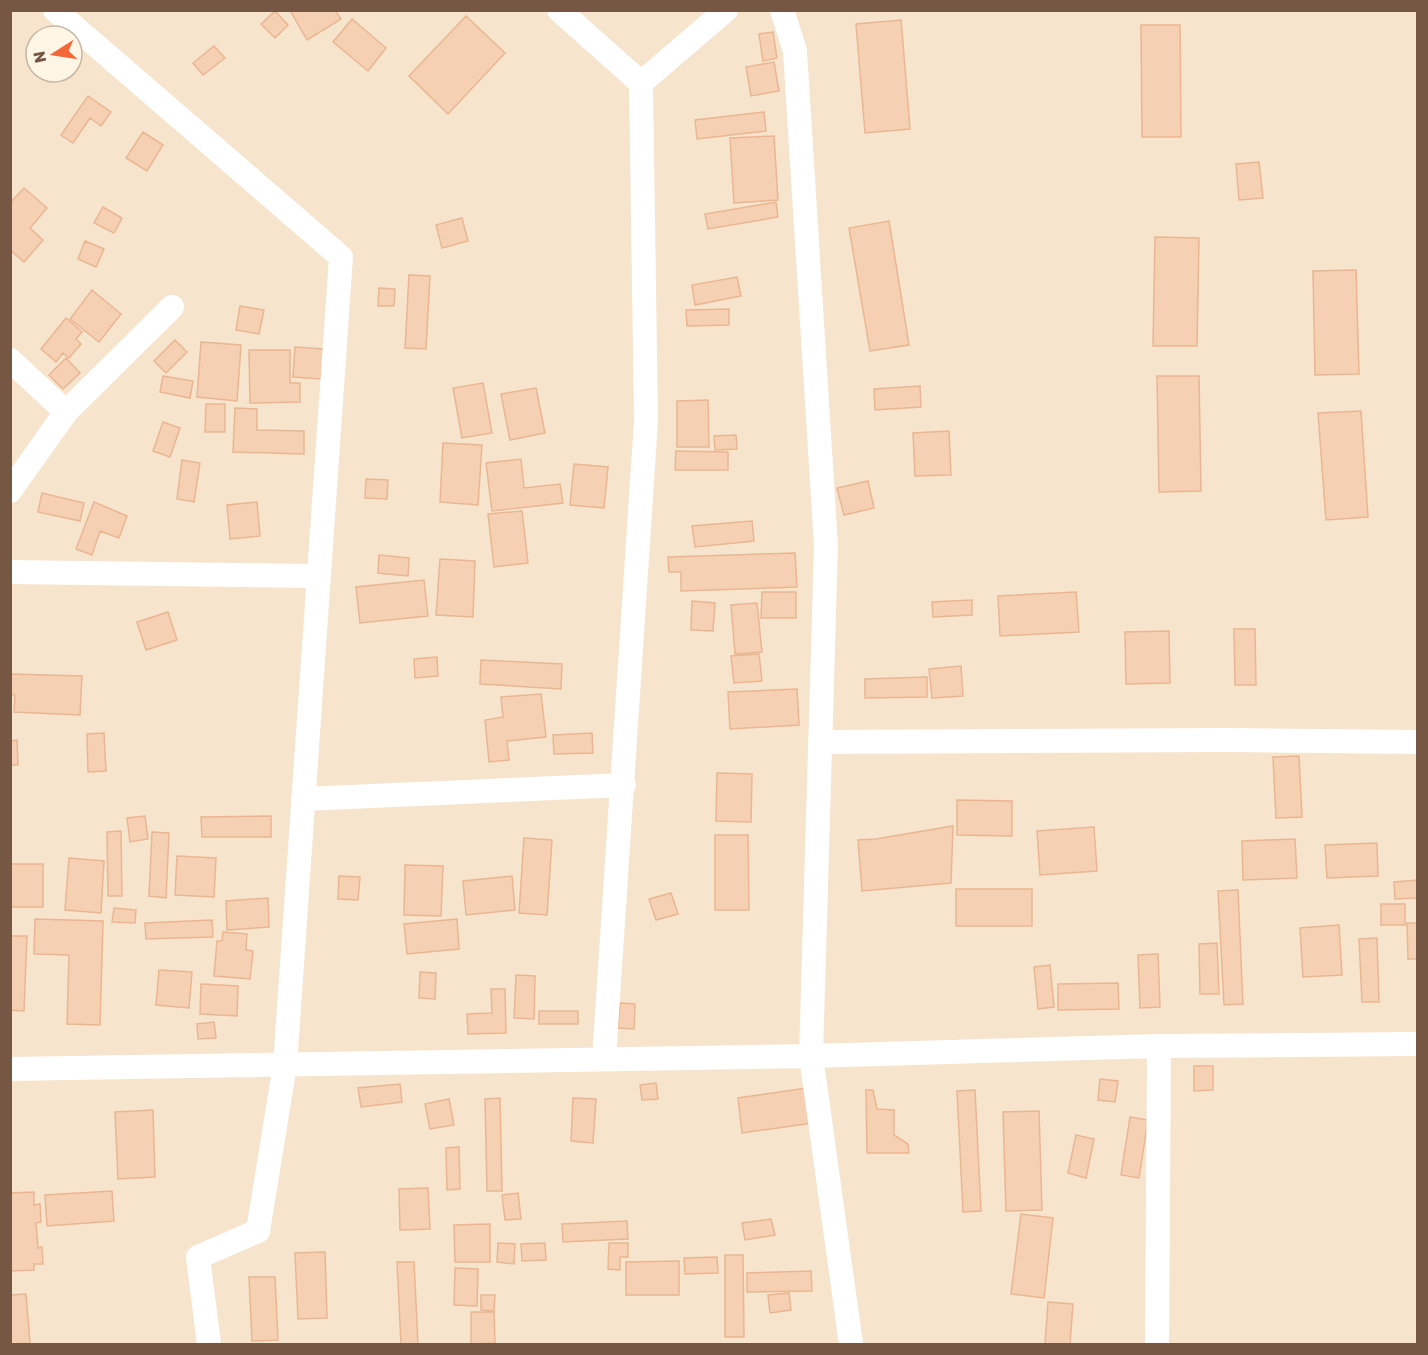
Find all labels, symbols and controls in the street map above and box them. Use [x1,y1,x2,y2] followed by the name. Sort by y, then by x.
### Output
[24,24,84,84] north arrow
[29,49,50,65] text: N

